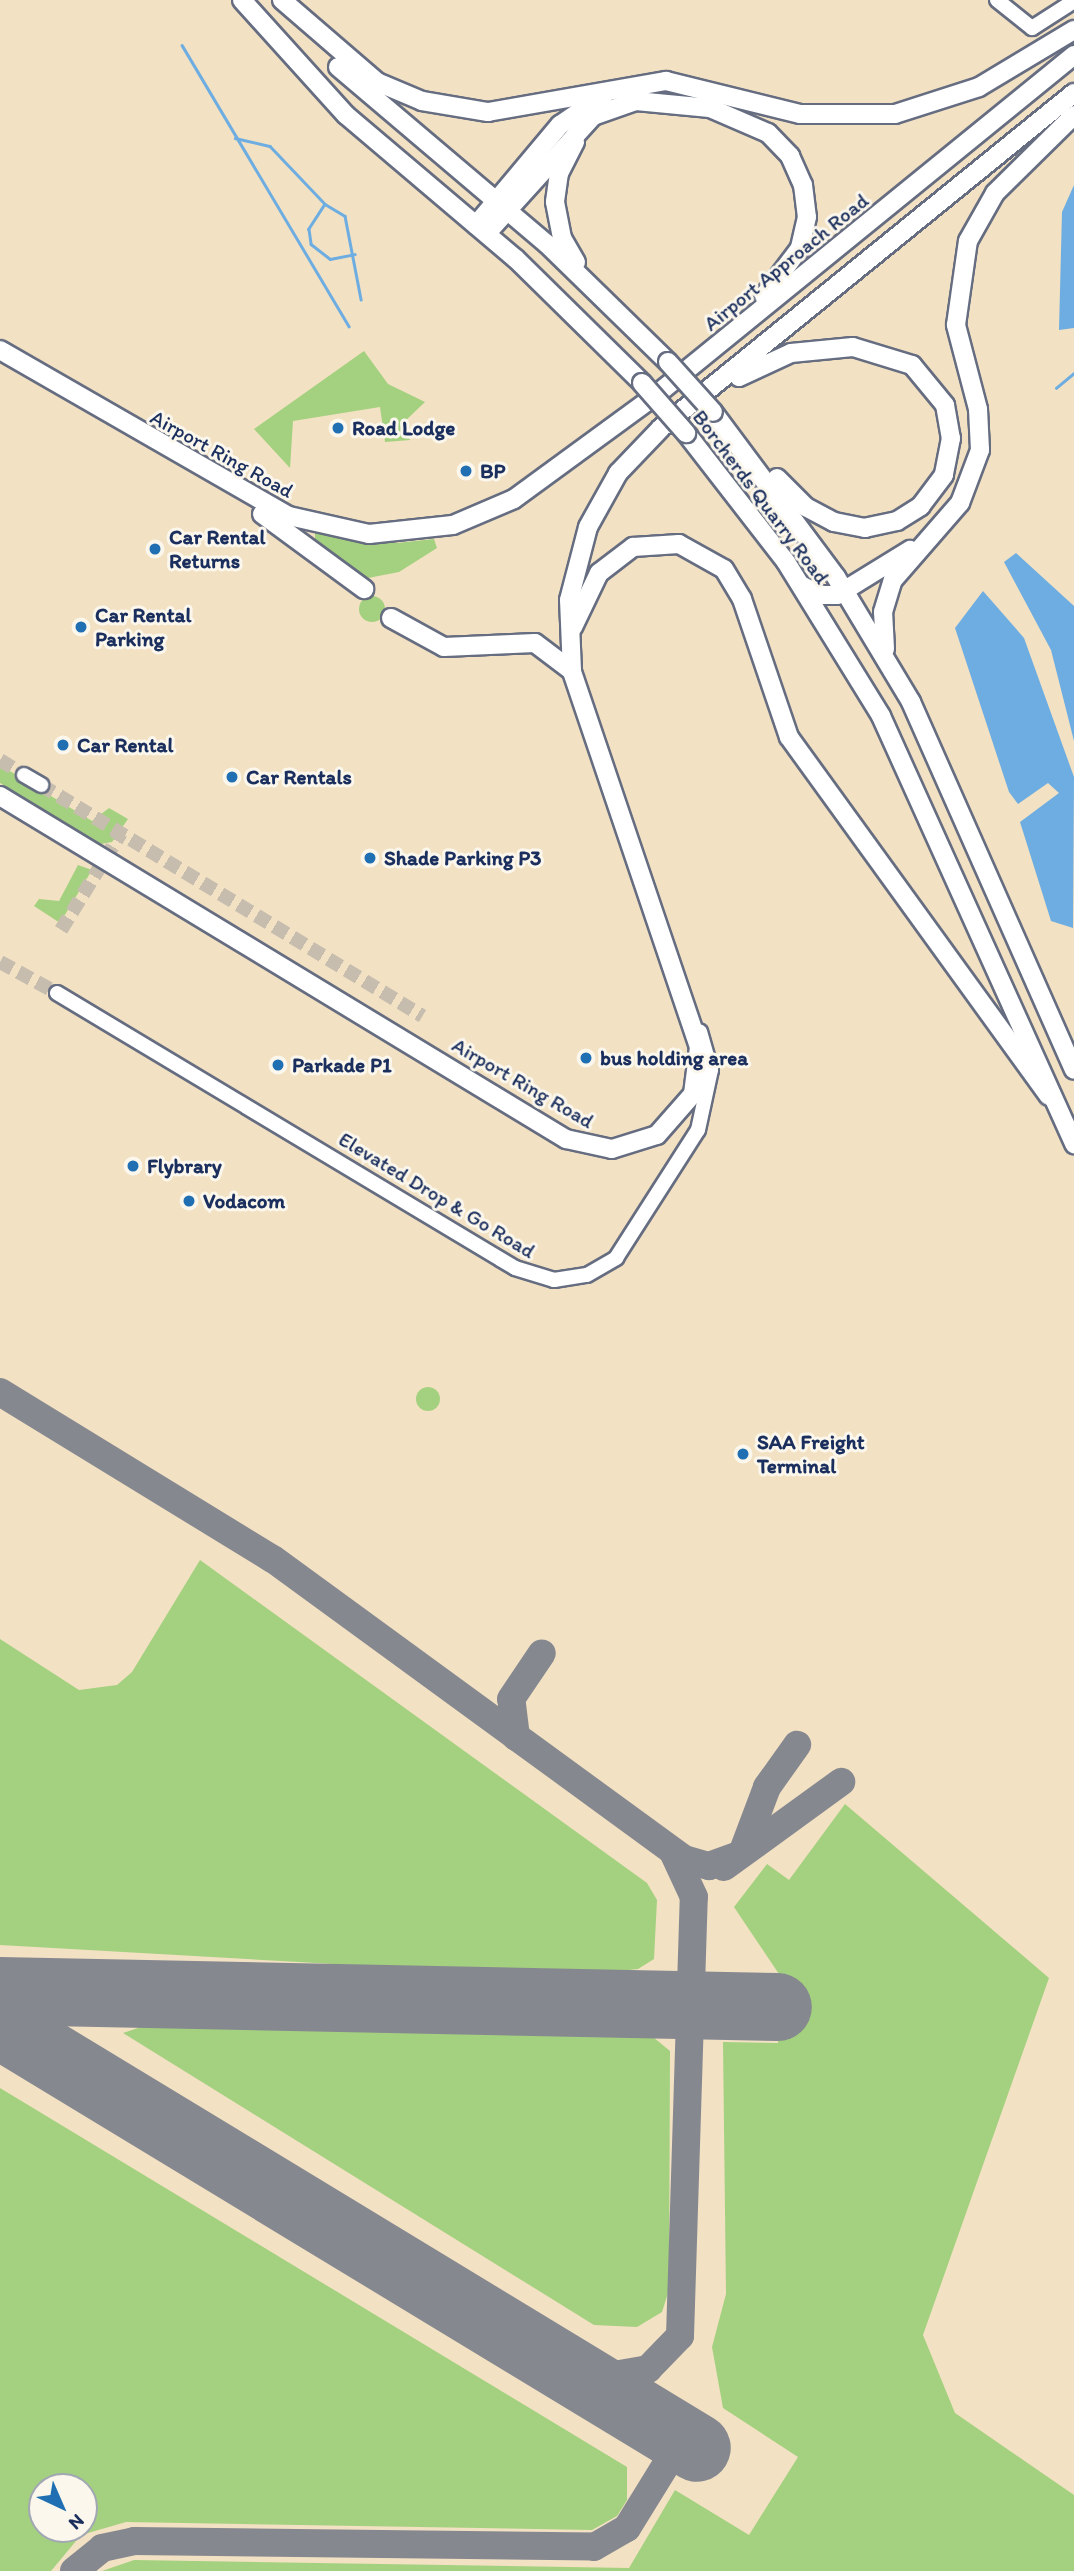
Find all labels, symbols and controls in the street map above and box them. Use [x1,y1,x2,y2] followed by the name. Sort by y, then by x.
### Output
[699,188,873,336] street label: Airport Approach Road
[146,404,298,504] street label: Airport Ring Road
[688,405,834,589] street label: Borcherds Quarry Road
[352,415,456,441] place label: Road Lodge
[330,420,346,436] marker: Road Lodge
[480,458,506,484] place label: BP
[458,463,474,479] marker: BP
[169,524,265,574] place label: Car Rental Returns
[147,541,163,557] marker: Car Rental Returns
[95,602,191,652] place label: Car Rental Parking
[73,619,89,635] marker: Car Rental Parking
[77,732,173,758] place label: Car Rental
[55,737,71,753] marker: Car Rental
[246,764,351,790] place label: Car Rentals
[224,769,240,785] marker: Car Rentals
[384,845,541,871] place label: Shade Parking P3
[362,850,378,866] marker: Shade Parking P3
[448,1032,598,1134] street label: Airport Ring Road
[600,1045,749,1071] place label: bus holding area
[578,1050,594,1066] marker: bus holding area
[292,1052,392,1078] place label: Parkade P1
[270,1057,286,1073] marker: Parkade P1
[335,1127,539,1263] street label: Elevated Drop & Go Road
[147,1153,222,1179] place label: Flybrary
[125,1158,141,1174] marker: Flybrary
[203,1188,285,1214] place label: Vodacom
[181,1193,197,1209] marker: Vodacom
[757,1429,864,1479] place label: SAA Freight Terminal
[735,1446,751,1462] marker: SAA Freight Terminal
[28,2473,98,2543] north arrow
[64,2509,89,2535] text: N

